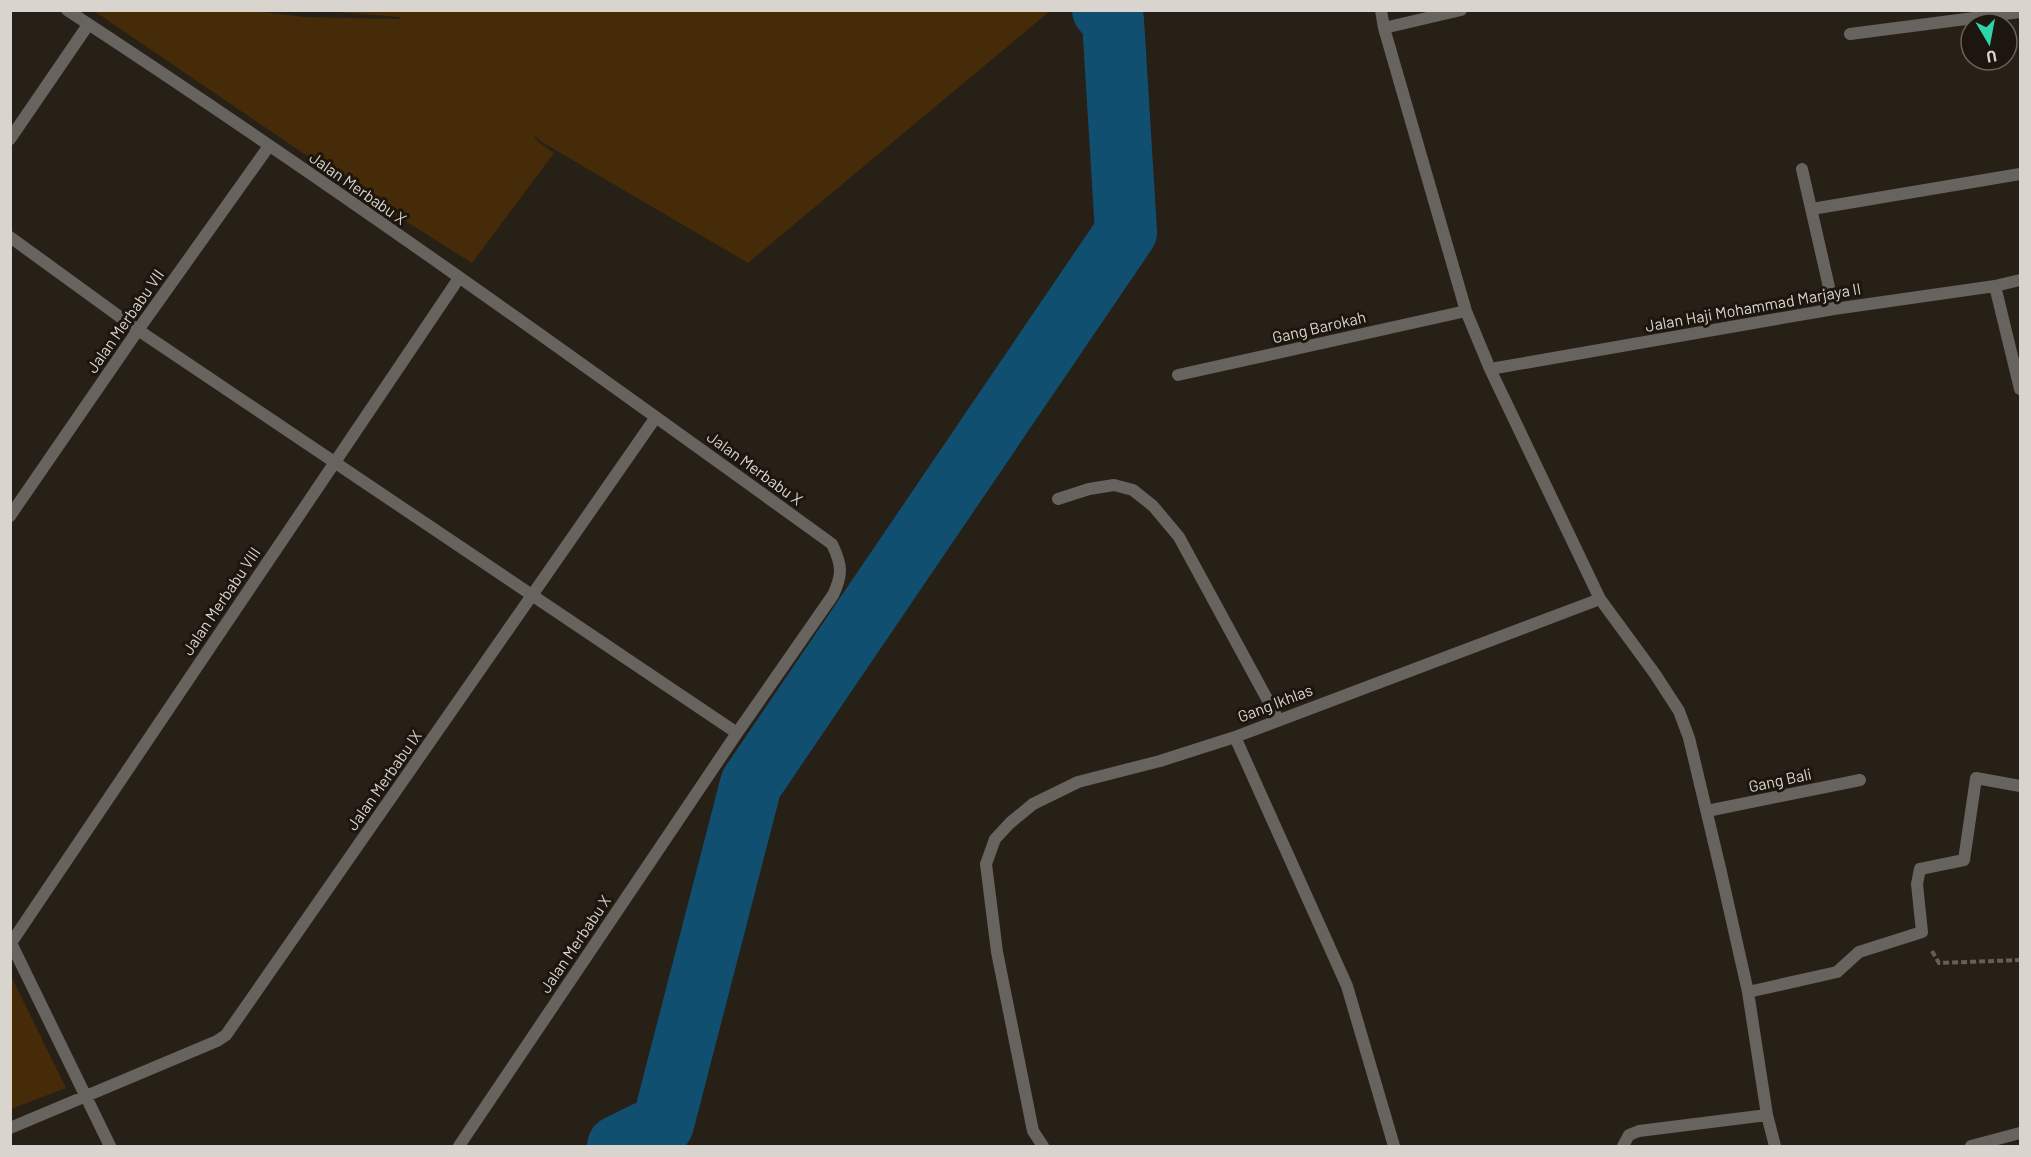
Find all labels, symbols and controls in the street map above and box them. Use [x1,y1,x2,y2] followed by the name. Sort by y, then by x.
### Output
[1959,12,2019,72] north arrow
[1985,47,1998,67] text: U
[306,147,410,228] street label: Jalan Merbabu X
[82,265,167,376] street label: Jalan Merbabu VII
[1644,278,1862,335] street label: Jalan Haji Mohammad Marjaya II
[1270,307,1368,347] street label: Gang Barokah
[704,426,807,509] street label: Jalan Merbabu X
[177,543,264,658] street label: Jalan Merbabu VIII
[1235,680,1315,725] street label: Gang Ikhlas
[342,726,425,833] street label: Jalan Merbabu IX
[1747,764,1813,795] street label: Gang Bali
[535,891,614,996] street label: Jalan Merbabu X

